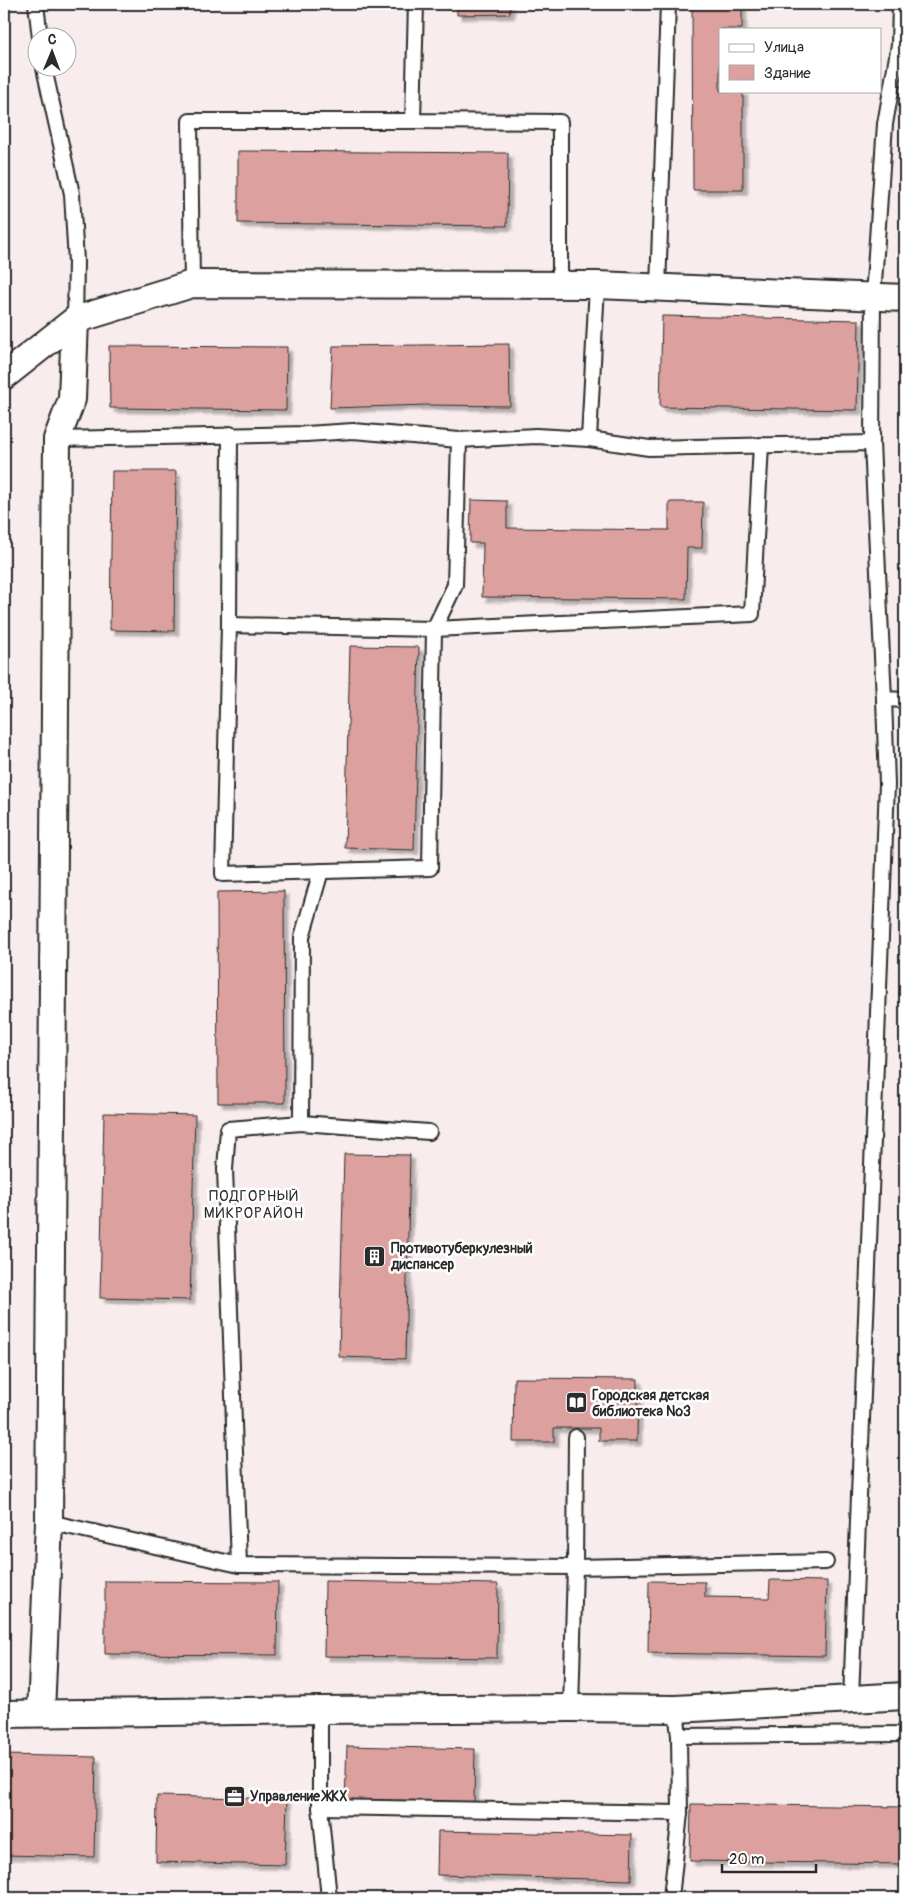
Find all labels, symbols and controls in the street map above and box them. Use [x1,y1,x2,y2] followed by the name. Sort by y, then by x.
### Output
[28,28,78,78] north arrow
[719,28,882,92] legend
[48,31,57,48] text: С
[764,38,804,57] text: Улица
[764,64,811,83] text: Здание
[204,1187,304,1223] district label: ПОДГОРНЫЙ МИКРОРАЙОН
[390,1240,533,1273] place label: Противотуберкулезный диспансер
[363,1244,387,1268] building icon: Противотуберкулезный диспансер
[592,1387,709,1420] place label: Городская детская библиотека №3
[564,1391,588,1415] library icon: Городская детская библиотека №3
[222,1784,246,1808] office icon: Управление ЖКХ
[250,1788,347,1805] place label: Управление ЖКХ
[722,1842,815,1874] scale bar
[729,1850,764,1869] text: 20 m

